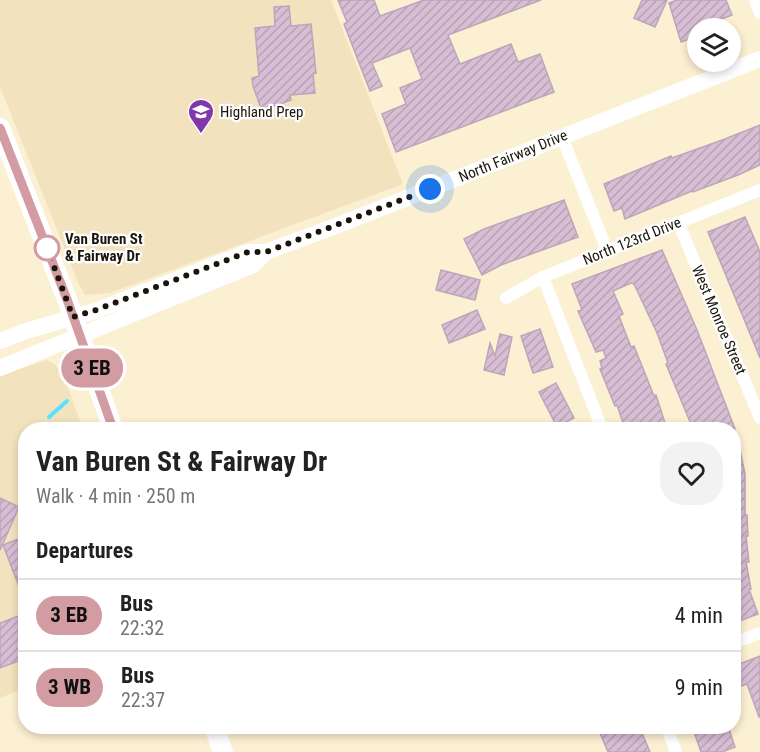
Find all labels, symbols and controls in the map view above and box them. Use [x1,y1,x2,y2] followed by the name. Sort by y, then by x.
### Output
[687,18,741,72] map controls
[687,18,741,72] button: layers
[186,97,216,135] school or university icon: Highland Prep
[220,103,303,121] place label: Highland Prep
[456,126,570,186] street label: North Fairway Drive
[415,174,445,204] your location
[580,213,684,269] street label: North 123rd Drive
[65,230,143,265] place label: Van Buren St & Fairway Dr
[34,235,60,261] marker: Van Buren St & Fairway Dr
[688,263,750,377] street label: West Monroe Street
[50,348,134,388] line badge: 3 EB
[73,356,111,380] text: 3 EB
[660,442,723,505] button: heart
[36,445,327,478] text: Van Buren St & Fairway Dr
[36,484,195,508] text: Walk · 4 min · 250 m
[36,538,133,563] text: Departures
[120,591,153,616] text: Bus
[50,603,88,627] text: 3 EB
[675,603,723,628] text: 4 min
[120,616,164,640] text: 22:32
[121,663,154,688] text: Bus
[48,675,91,699] text: 3 WB
[675,675,723,700] text: 9 min
[121,688,165,712] text: 22:37

